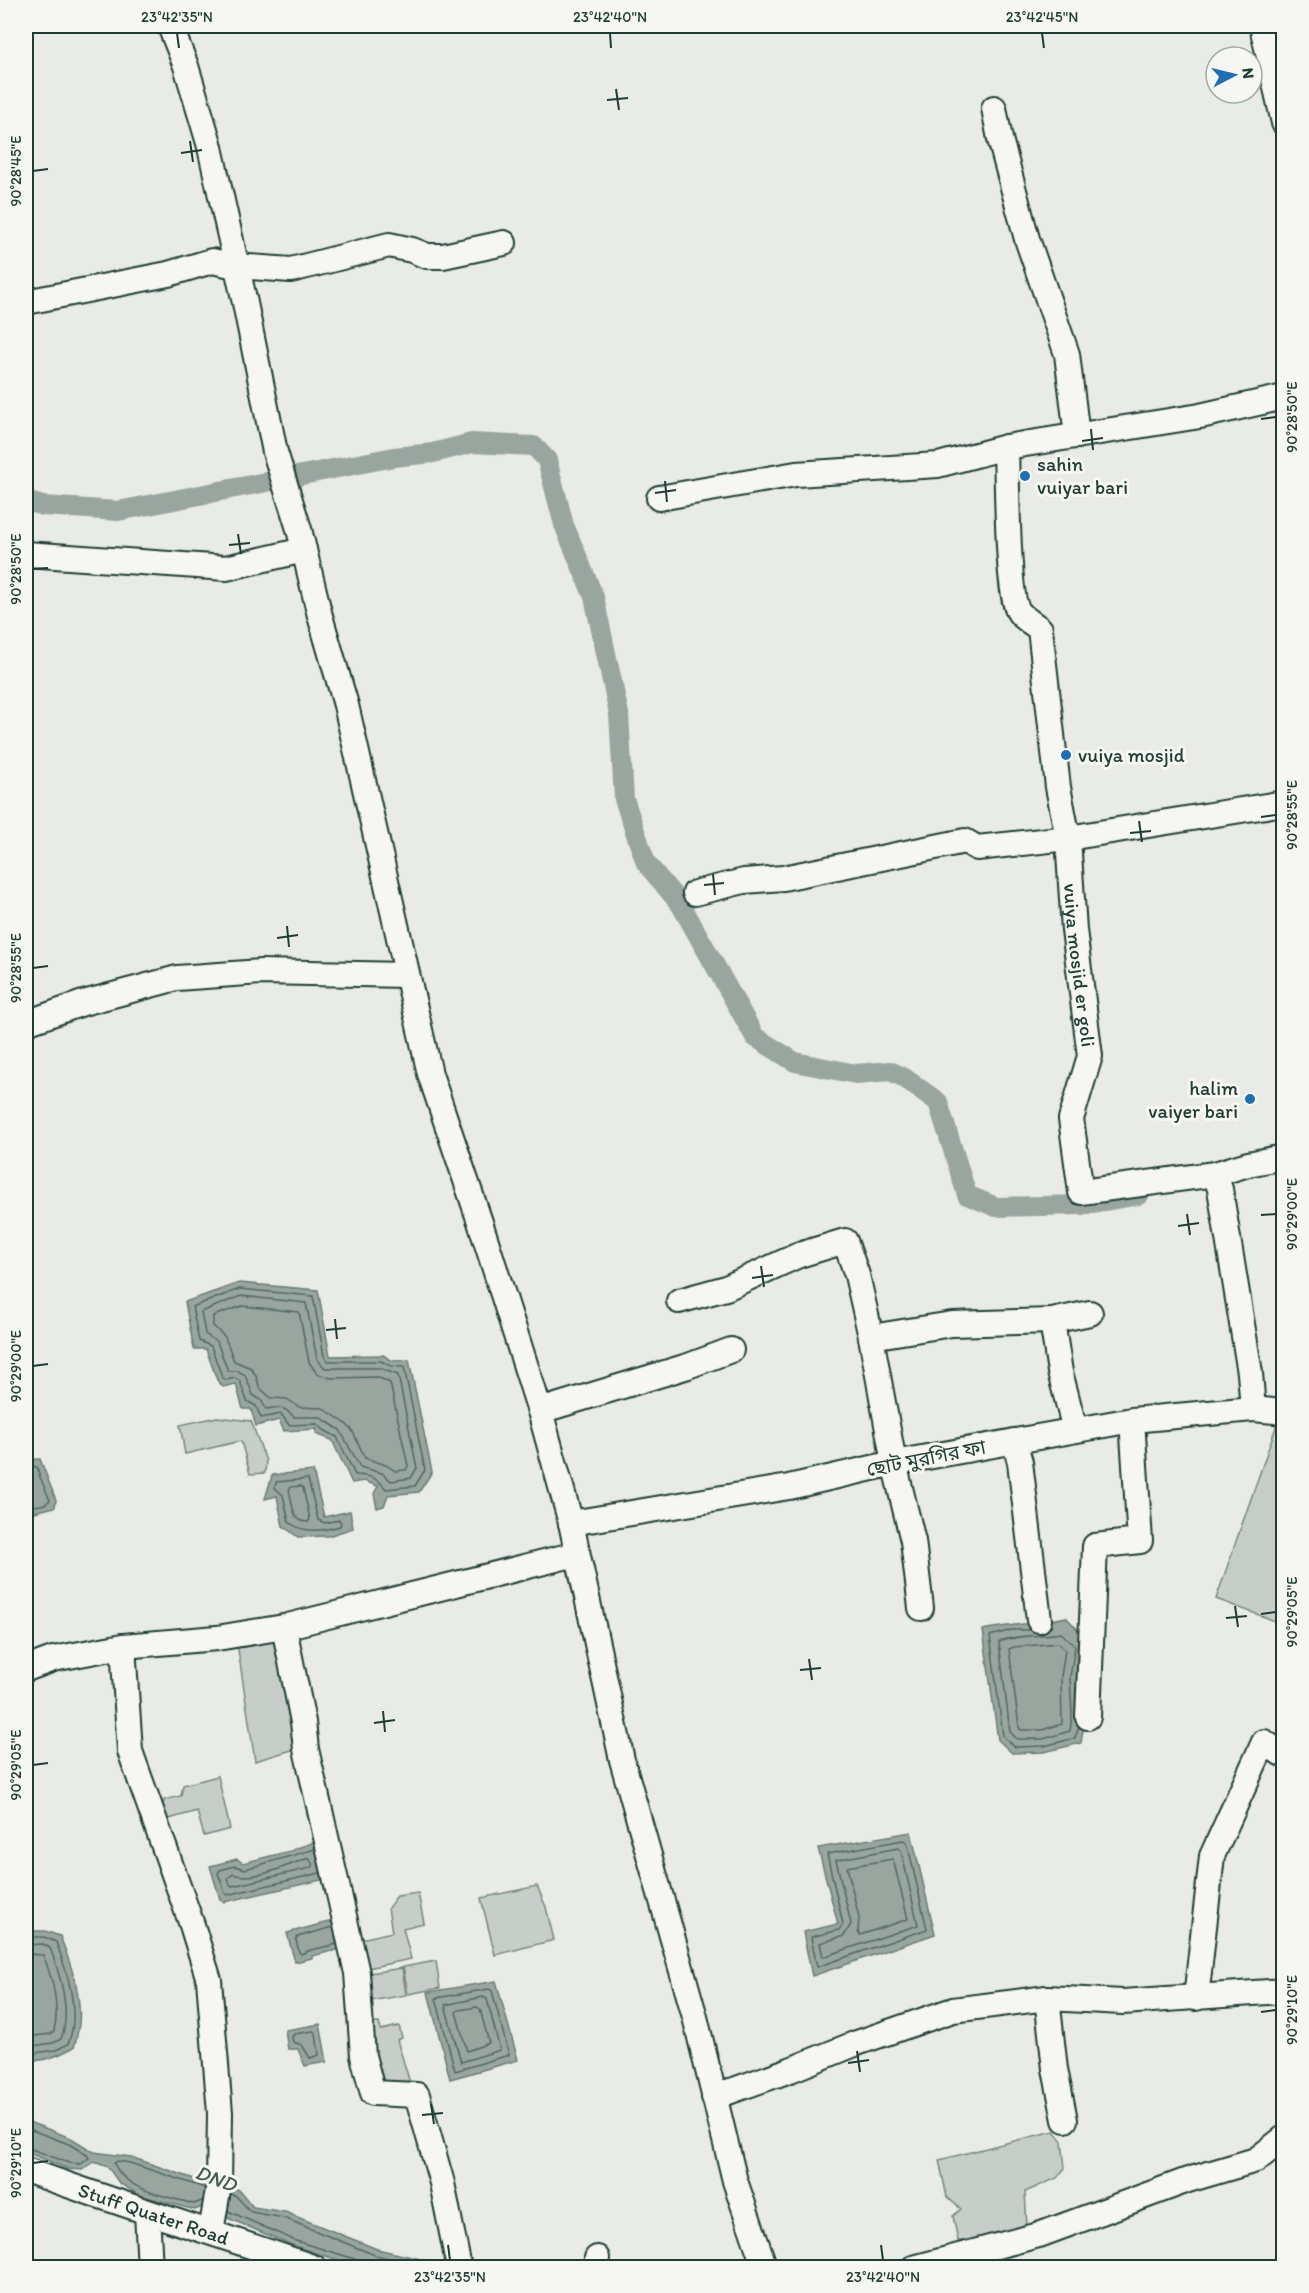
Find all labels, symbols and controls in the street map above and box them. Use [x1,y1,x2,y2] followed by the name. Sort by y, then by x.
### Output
[141,8,213,26] text: 23°42'35"N
[573,8,647,26] text: 23°42'40"N
[1006,8,1078,26] text: 23°42'45"N
[1204,45,1264,105] north arrow
[1238,67,1258,80] text: N
[7,135,25,207] text: 90°28'45"E
[1283,381,1301,453] text: 90°28'50"E
[1037,452,1128,499] place label: sahin vuiyar bari
[1018,469,1032,483] marker: sahin vuiyar bari
[7,533,25,605] text: 90°28'50"E
[1078,743,1185,767] place label: vuiya mosjid
[1059,748,1073,762] marker: vuiya mosjid
[1283,780,1301,850] text: 90°28'55"E
[1059,883,1101,1048] street label: vuiya mosjid er goli
[7,933,25,1003] text: 90°28'55"E
[1148,1076,1238,1123] place label: halim vaiyer bari
[1243,1092,1257,1106] marker: halim vaiyer bari
[1283,1178,1301,1250] text: 90°29'00"E
[7,1330,25,1402] text: 90°29'00"E
[864,1435,988,1481] street label: ছোট মুরগির ফা
[1283,1577,1301,1647] text: 90°29'05"E
[7,1730,25,1800] text: 90°29'05"E
[1283,1975,1301,2045] text: 90°29'10"E
[7,2128,25,2198] text: 90°29'10"E
[192,2159,242,2198] water label: DND
[75,2178,232,2250] street label: Stuff Quater Road
[414,2268,486,2286] text: 23°42'35"N
[846,2268,920,2286] text: 23°42'40"N

